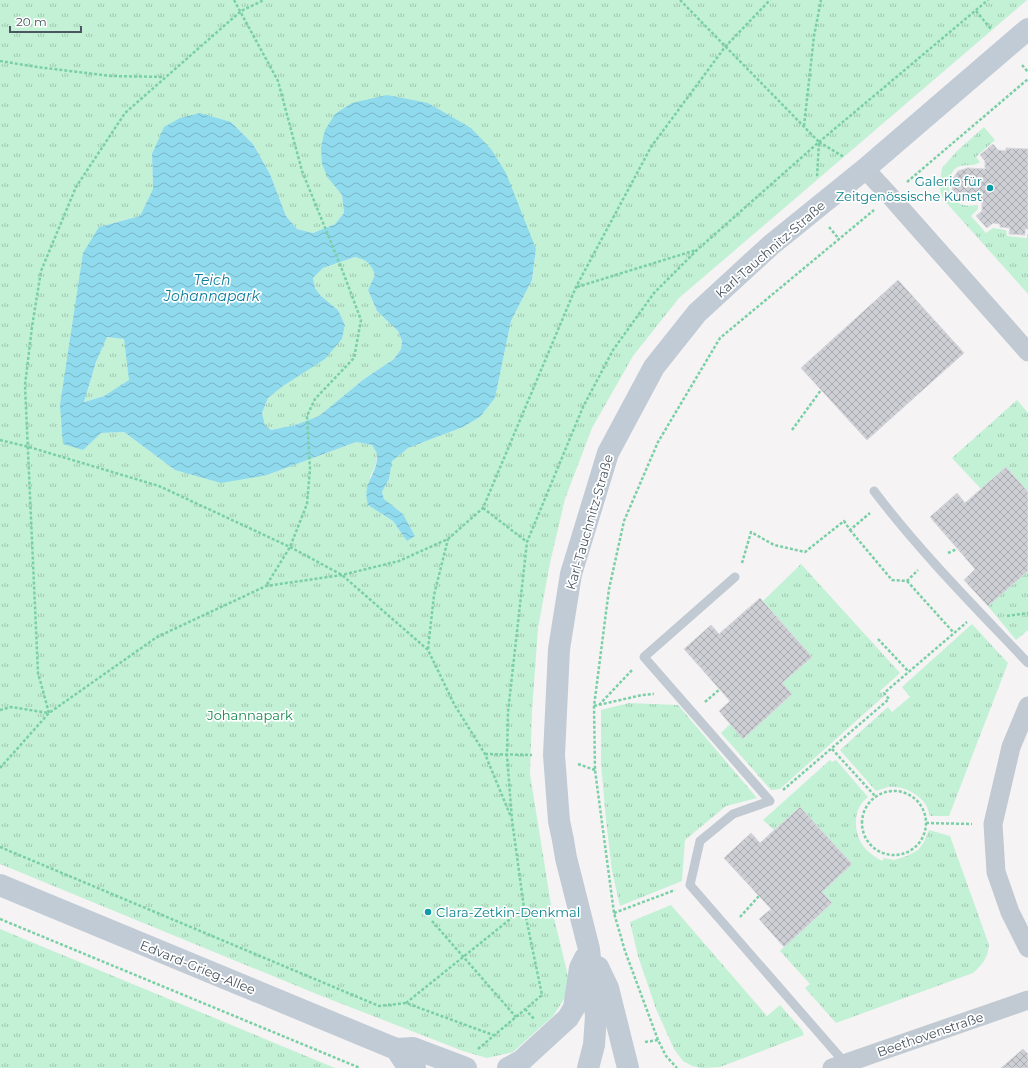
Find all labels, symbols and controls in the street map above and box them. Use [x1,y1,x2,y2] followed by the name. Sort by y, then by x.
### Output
[10,8,81,34] scale bar
[16,14,47,29] text: 20 m
[836,173,982,204] place label: Galerie für Zeitgenössische Kunst
[985,183,995,193] marker: Galerie für Zeitgenössische Kunst
[712,197,828,301] street label: Karl-Tauchnitz-Straße
[163,271,261,305] water label: Teich Johannapark
[562,452,616,592] street label: Karl-Tauchnitz-Straße
[206,707,293,723] park label: Johannapark
[436,904,580,920] place label: Clara-Zetkin-Denkmal
[423,907,433,917] marker: Clara-Zetkin-Denkmal
[138,937,258,998] street label: Edvard-Grieg-Allee
[875,1008,985,1060] street label: Beethovenstraße

